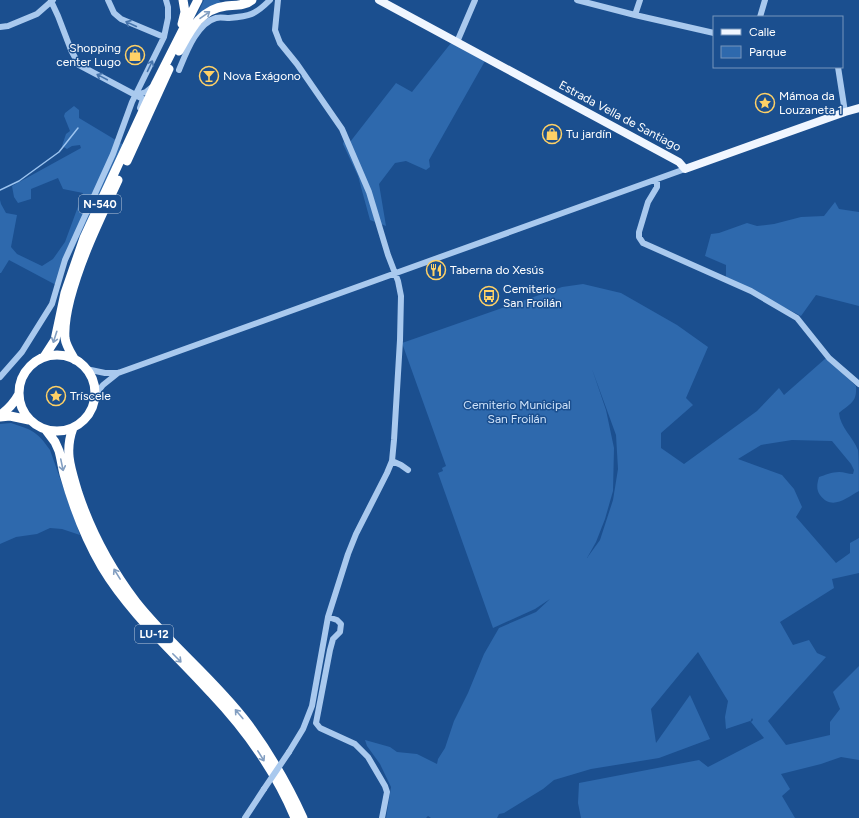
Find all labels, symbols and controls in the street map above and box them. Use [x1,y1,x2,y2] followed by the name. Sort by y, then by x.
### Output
[199,11,210,19] one-way arrow
[713,16,843,68] legend
[126,20,138,27] one-way arrow
[749,25,776,39] text: Calle
[56,41,121,69] place label: Shopping center Lugo
[124,44,146,66] shop icon: Shopping center Lugo
[749,45,787,59] text: Parque
[147,61,154,73] one-way arrow
[198,65,220,87] bar icon: Nova Exágono
[223,69,301,83] place label: Nova Exágono
[96,73,108,80] one-way arrow
[556,78,684,154] street label: Estrada Vella de Santiago
[779,89,843,117] place label: Mámoa da Louzaneta 1
[754,92,776,114] place icon: Mámoa da Louzaneta 1
[541,123,563,145] shop icon: Tu jardín
[566,127,612,141] place label: Tu jardín
[79,195,121,213] road number: N-540
[425,259,447,281] restaurant icon: Taberna do Xesús
[450,263,544,277] place label: Taberna do Xesús
[503,282,562,310] place label: Cemiterio San Froilán
[478,285,500,307] bus stop icon: Cemiterio San Froilán
[51,330,58,343] one-way arrow
[45,385,67,407] place icon: Tríscele
[70,389,111,403] place label: Tríscele
[463,398,571,426] park label: Cemiterio Municipal San Froilán
[59,458,67,471] one-way arrow
[113,569,121,580] one-way arrow
[135,625,173,643] road number: LU-12
[172,653,182,662] one-way arrow
[235,708,244,719] one-way arrow
[257,750,265,761] one-way arrow

